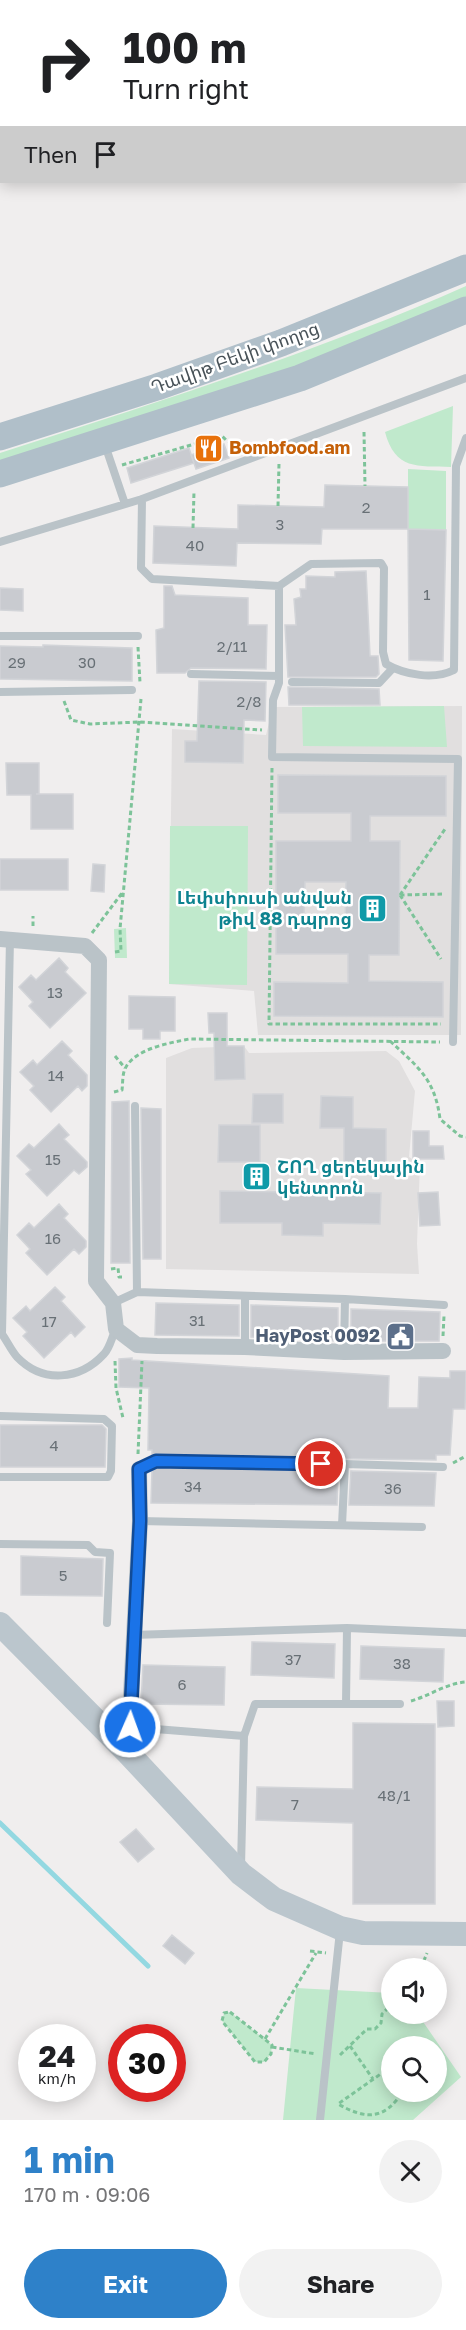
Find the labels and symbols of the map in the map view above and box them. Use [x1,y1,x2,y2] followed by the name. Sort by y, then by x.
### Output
[148,316,322,398] street label: Դավիթ Բեկի փողոց
[192,432,224,464] restaurant icon: Bombfood.am
[229,436,350,458] place label: Bombfood.am
[362,498,370,516] house number: 2
[276,515,284,533] house number: 3
[186,536,204,554] house number: 40
[423,585,431,603] house number: 1
[217,637,247,655] house number: 2/11
[8,653,26,671] house number: 29
[78,653,96,671] house number: 30
[236,692,262,710] house number: 2/8
[177,886,352,929] place label: Լեփսիուսի անվան թիվ 88 դպրոց
[357,892,389,924] building icon: Լեփսիուսի անվան թիվ 88 դպրոց
[47,983,63,1001] house number: 13
[48,1066,64,1084] house number: 14
[45,1150,61,1168] house number: 15
[277,1155,425,1198] place label: ՇՈՂ ցերեկային կենտրոն
[240,1161,272,1193] building icon: ՇՈՂ ցերեկային կենտրոն
[45,1229,61,1247] house number: 16
[189,1311,205,1329] house number: 31
[41,1312,57,1330] house number: 17
[385,1320,417,1352] public building icon: HayPost 0092
[255,1324,380,1346] place label: HayPost 0092
[49,1436,59,1454] house number: 4
[295,1438,346,1489] pin
[184,1477,202,1495] house number: 34
[384,1479,402,1497] house number: 36
[59,1566,67,1584] house number: 5
[285,1650,301,1668] house number: 37
[393,1654,411,1672] house number: 38
[177,1675,187,1693] house number: 6
[98,1695,162,1759] position arrow
[378,1786,410,1804] house number: 48/1
[291,1795,299,1813] house number: 7
[108,2024,186,2102] speed limit sign: 30

